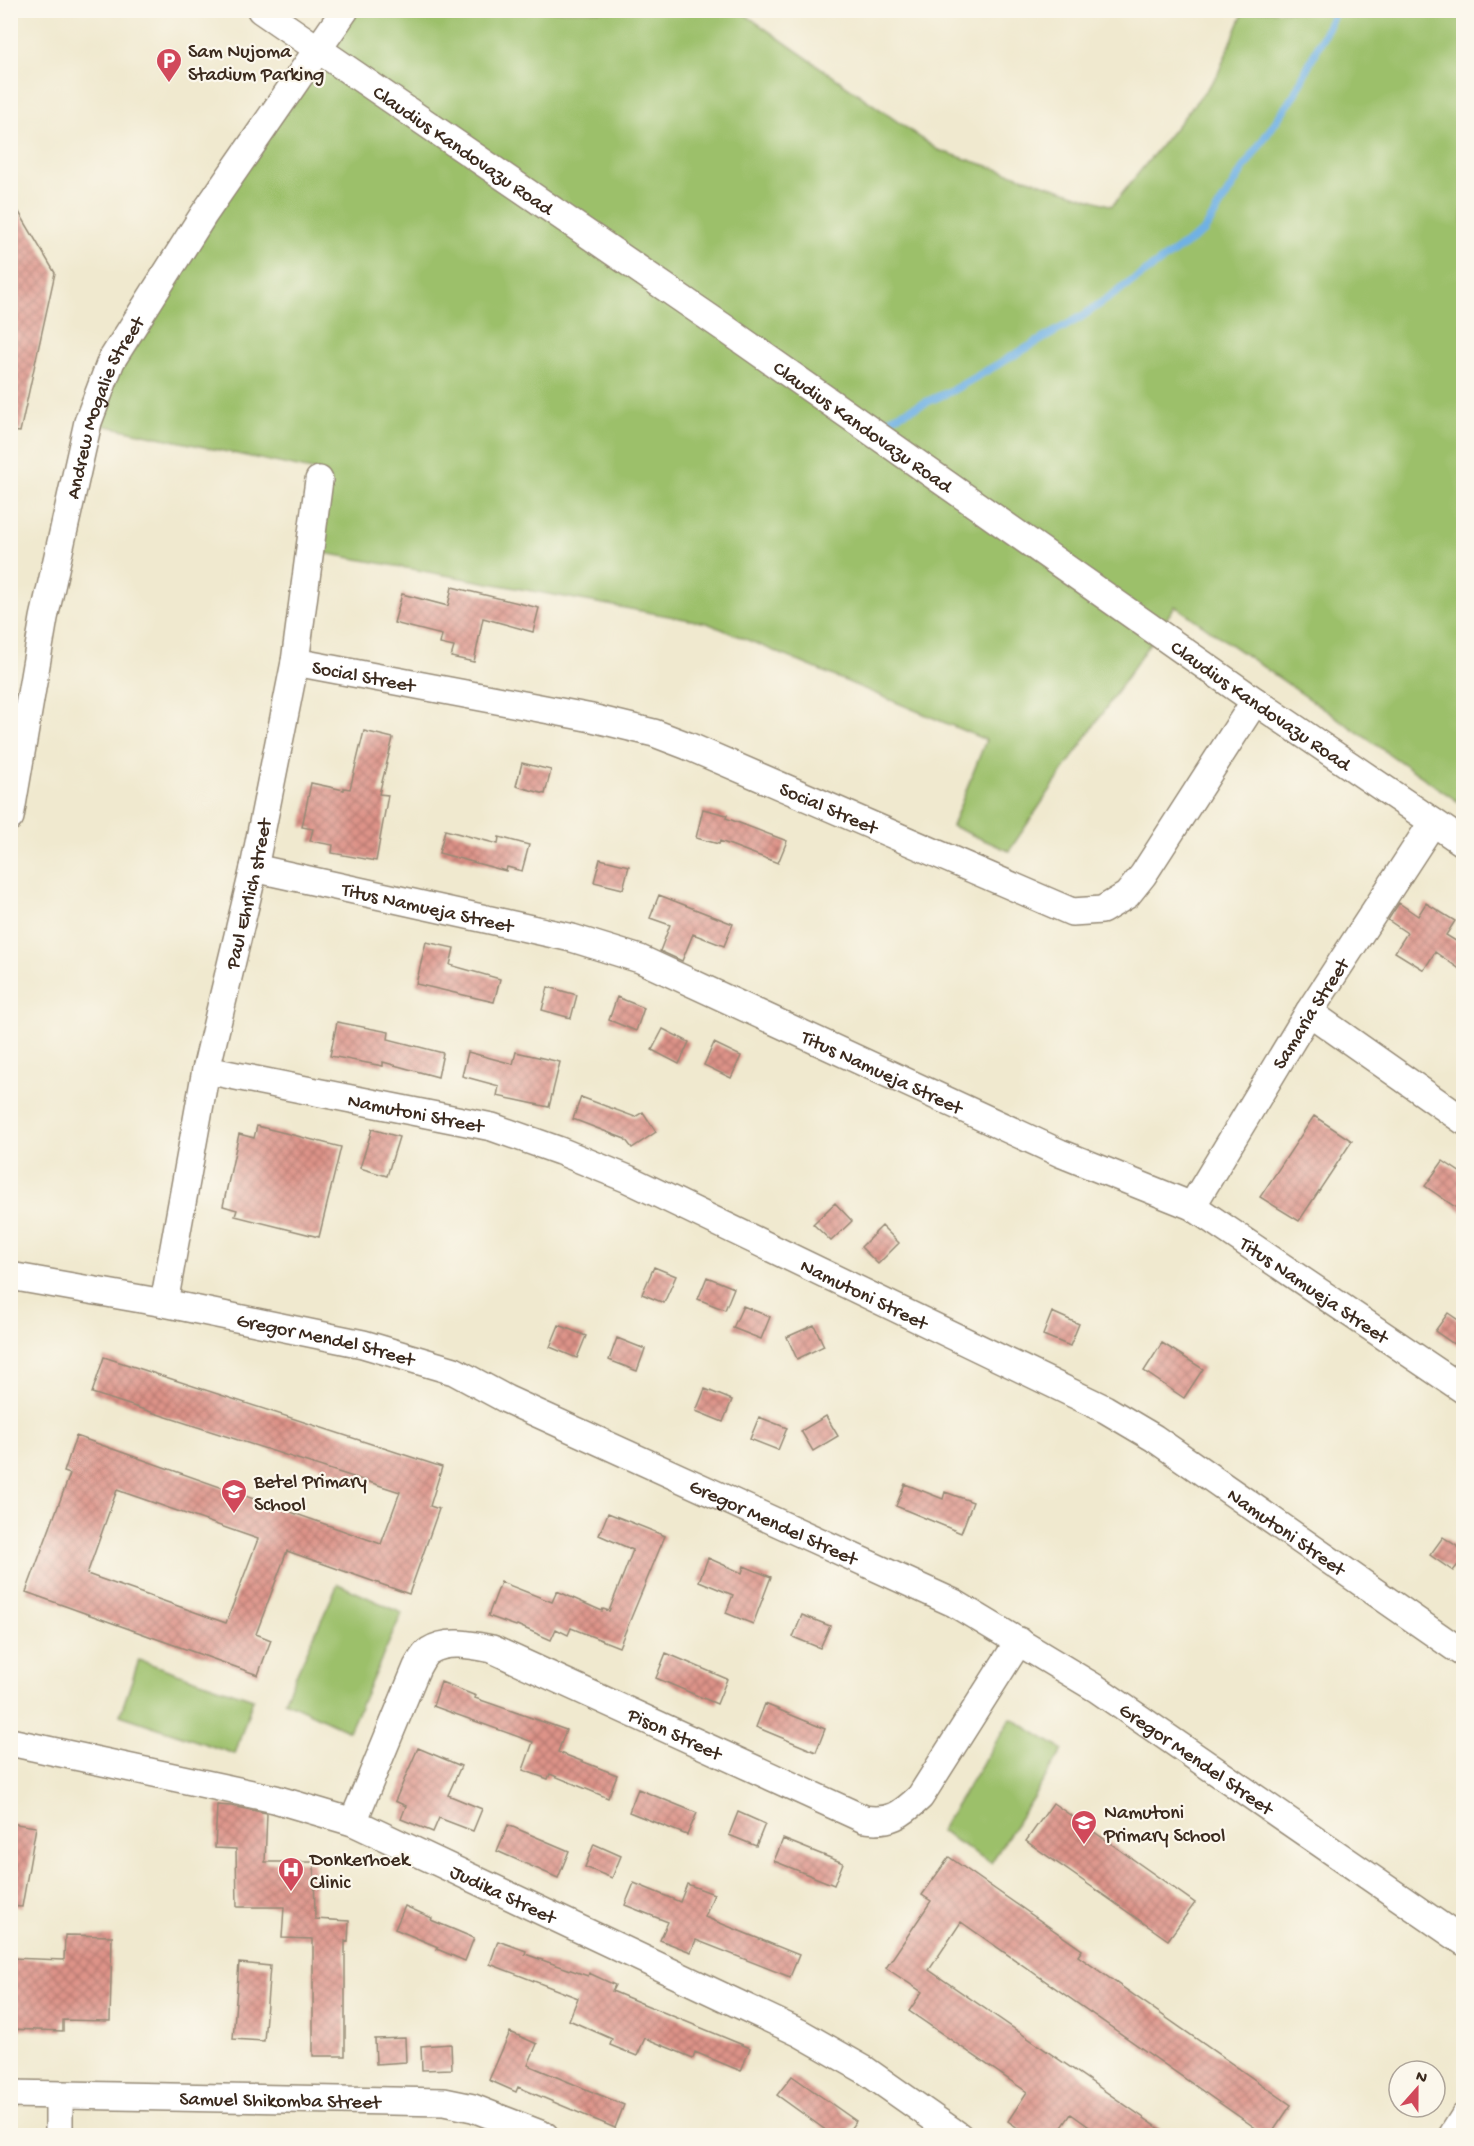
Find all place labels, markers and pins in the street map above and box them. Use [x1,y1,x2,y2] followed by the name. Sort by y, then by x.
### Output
[188,42,324,88] place label: Sam Nujoma Stadium Parking
[154,46,184,84] parking icon: Sam Nujoma Stadium Parking
[253,1472,367,1518] place label: Betel Primary School
[219,1477,249,1515] school or university icon: Betel Primary School
[1103,1803,1225,1849] place label: Namutoni Primary School
[1069,1808,1099,1846] school or university icon: Namutoni Primary School
[308,1850,412,1896] place label: Donkerhoek Clinic
[276,1855,306,1893] hospital icon: Donkerhoek Clinic

